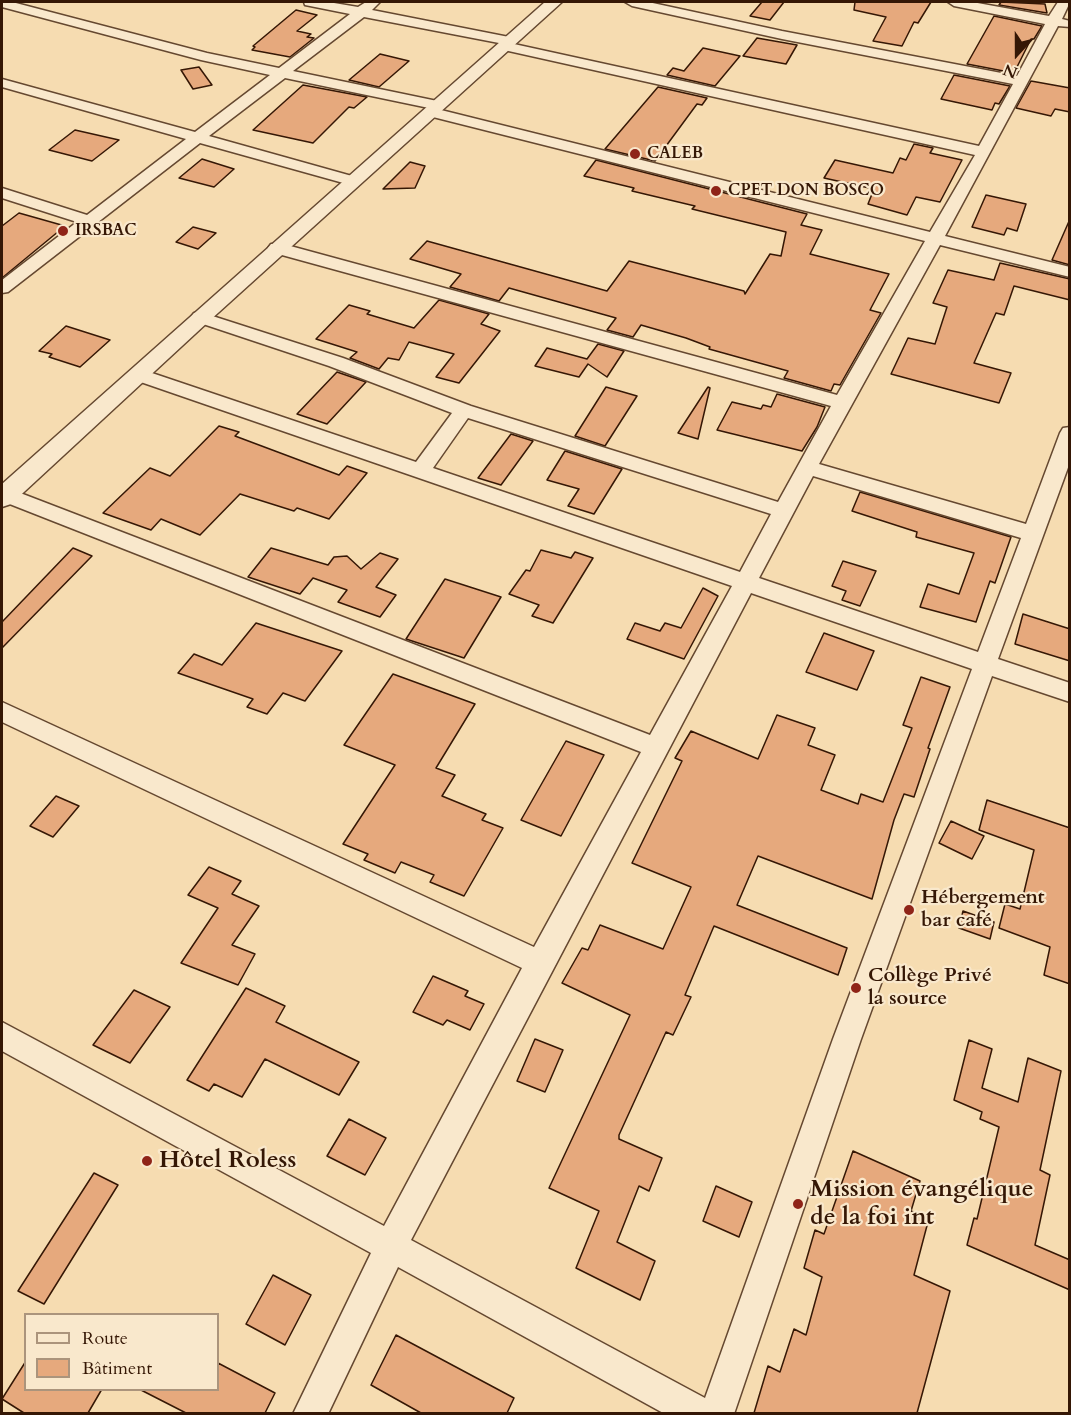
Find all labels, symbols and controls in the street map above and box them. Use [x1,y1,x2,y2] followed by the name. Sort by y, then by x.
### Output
[987,24,1047,84] north arrow
[1000,58,1021,84] text: N
[647,144,703,164] place label: CALEB
[628,147,642,161] marker: CALEB
[728,181,884,201] place label: CPET DON BOSCO
[709,184,723,198] marker: CPET DON BOSCO
[75,221,137,241] place label: IRSBAC
[56,224,70,238] marker: IRSBAC
[921,886,1045,933] place label: Hébergement bar café
[902,903,916,917] marker: Hébergement bar café
[868,964,992,1011] place label: Collège Privé la source
[849,981,863,995] marker: Collège Privé la source
[159,1147,296,1175] place label: Hôtel Roless
[140,1154,154,1168] marker: Hôtel Roless
[810,1176,1034,1232] place label: Mission évangélique de la foi int
[791,1197,805,1211] marker: Mission évangélique de la foi int
[24,1313,219,1391] legend
[82,1326,128,1351] text: Route
[82,1356,152,1381] text: Bâtiment

